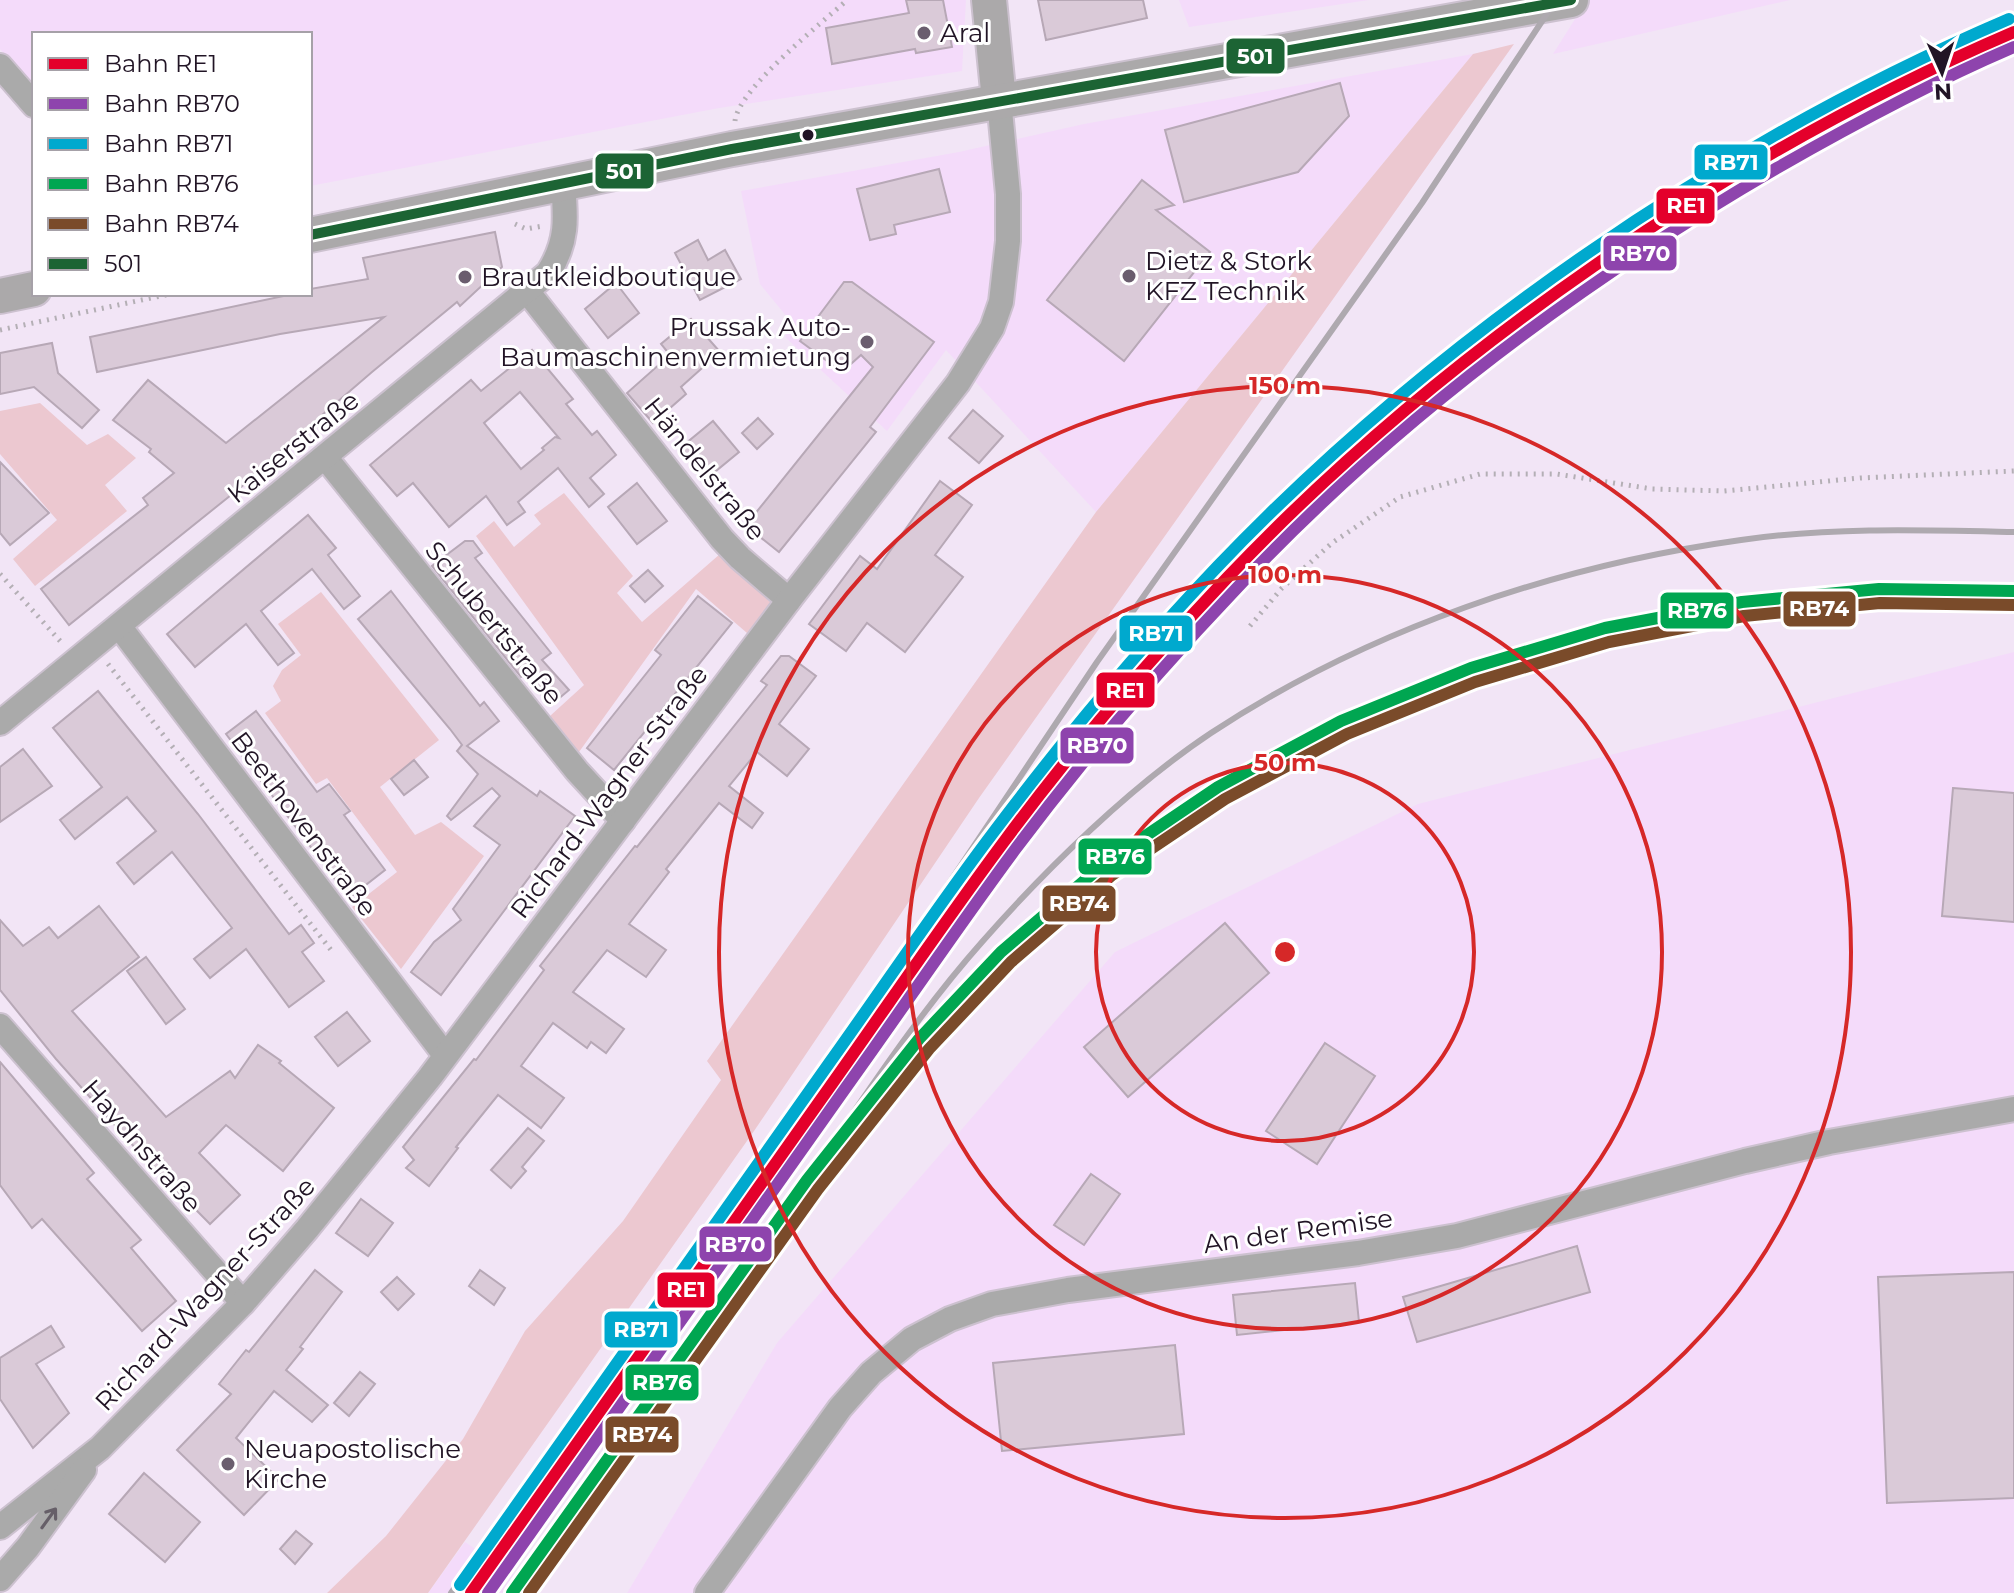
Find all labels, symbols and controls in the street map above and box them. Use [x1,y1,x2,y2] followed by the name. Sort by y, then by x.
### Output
[940,17,990,49] place label: Aral
[915,24,933,42] marker: Aral
[32,32,312,296] legend
[1902,32,1982,112] north arrow
[1225,37,1286,75] line badge: 501
[1237,43,1273,70] text: 501
[104,49,217,78] text: Bahn RE1
[1933,78,1953,105] text: N
[104,89,240,118] text: Bahn RB70
[800,127,816,143] unlabelled marker
[104,129,233,158] text: Bahn RB71
[1693,143,1769,181] line badge: RB71
[1703,149,1759,176] text: RB71
[594,152,655,190] line badge: 501
[606,158,642,185] text: 501
[104,169,239,198] text: Bahn RB76
[1655,187,1716,225] line badge: RE1
[1666,192,1706,219] text: RE1
[104,209,239,238] text: Bahn RB74
[1602,234,1678,272] line badge: RB70
[1609,240,1671,267] text: RB70
[1145,245,1313,307] place label: Dietz & Stork KFZ Technik
[104,249,142,278] text: 501
[481,261,736,293] place label: Brautkleidboutique
[1120,267,1138,285] marker: Dietz & Stork KFZ Technik
[456,268,474,286] marker: Brautkleidboutique
[500,311,851,373] place label: Prussak Auto- Baumaschinenvermietung
[858,333,876,351] marker: Prussak Auto- Baumaschinenvermietung
[1249,371,1321,400] text: 150 m
[221,384,365,510] street label: Kaiserstraße
[637,391,773,547] street label: Händelstraße
[418,535,570,711] street label: Schubertstraße
[1248,560,1322,589] text: 100 m
[1782,590,1857,628] line badge: RB74
[1659,591,1735,630] line badge: RB76
[1789,595,1849,622] text: RB74
[1667,597,1727,624] text: RB76
[1118,614,1194,653] line badge: RB71
[1128,620,1184,647] text: RB71
[504,659,714,925] street label: Richard-Wagner-Straße
[1095,671,1156,709] line badge: RE1
[1105,677,1145,704] text: RE1
[224,725,384,923] street label: Beethovenstraße
[1059,726,1135,765] line badge: RB70
[1066,732,1128,759] text: RB70
[1254,748,1316,777] text: 50 m
[1077,837,1153,876] line badge: RB76
[1085,843,1145,870] text: RB76
[1041,884,1117,923] line badge: RB74
[1049,890,1109,917] text: RB74
[1271,938,1299,966] centre of rings
[76,1073,208,1219] street label: Haydnstraße
[88,1170,322,1418] street label: Richard-Wagner-Straße
[1201,1202,1395,1260] street label: An der Remise
[698,1225,773,1263] line badge: RB70
[704,1231,766,1258] text: RB70
[656,1271,716,1309] line badge: RE1
[666,1276,706,1303] text: RE1
[603,1310,679,1349] line badge: RB71
[613,1316,669,1343] text: RB71
[624,1363,700,1402] line badge: RB76
[632,1369,692,1396] text: RB76
[604,1415,680,1454] line badge: RB74
[612,1421,672,1448] text: RB74
[244,1433,461,1495] place label: Neuapostolische Kirche
[219,1455,237,1473] marker: Neuapostolische Kirche
[41,1508,57,1530] one-way arrow

